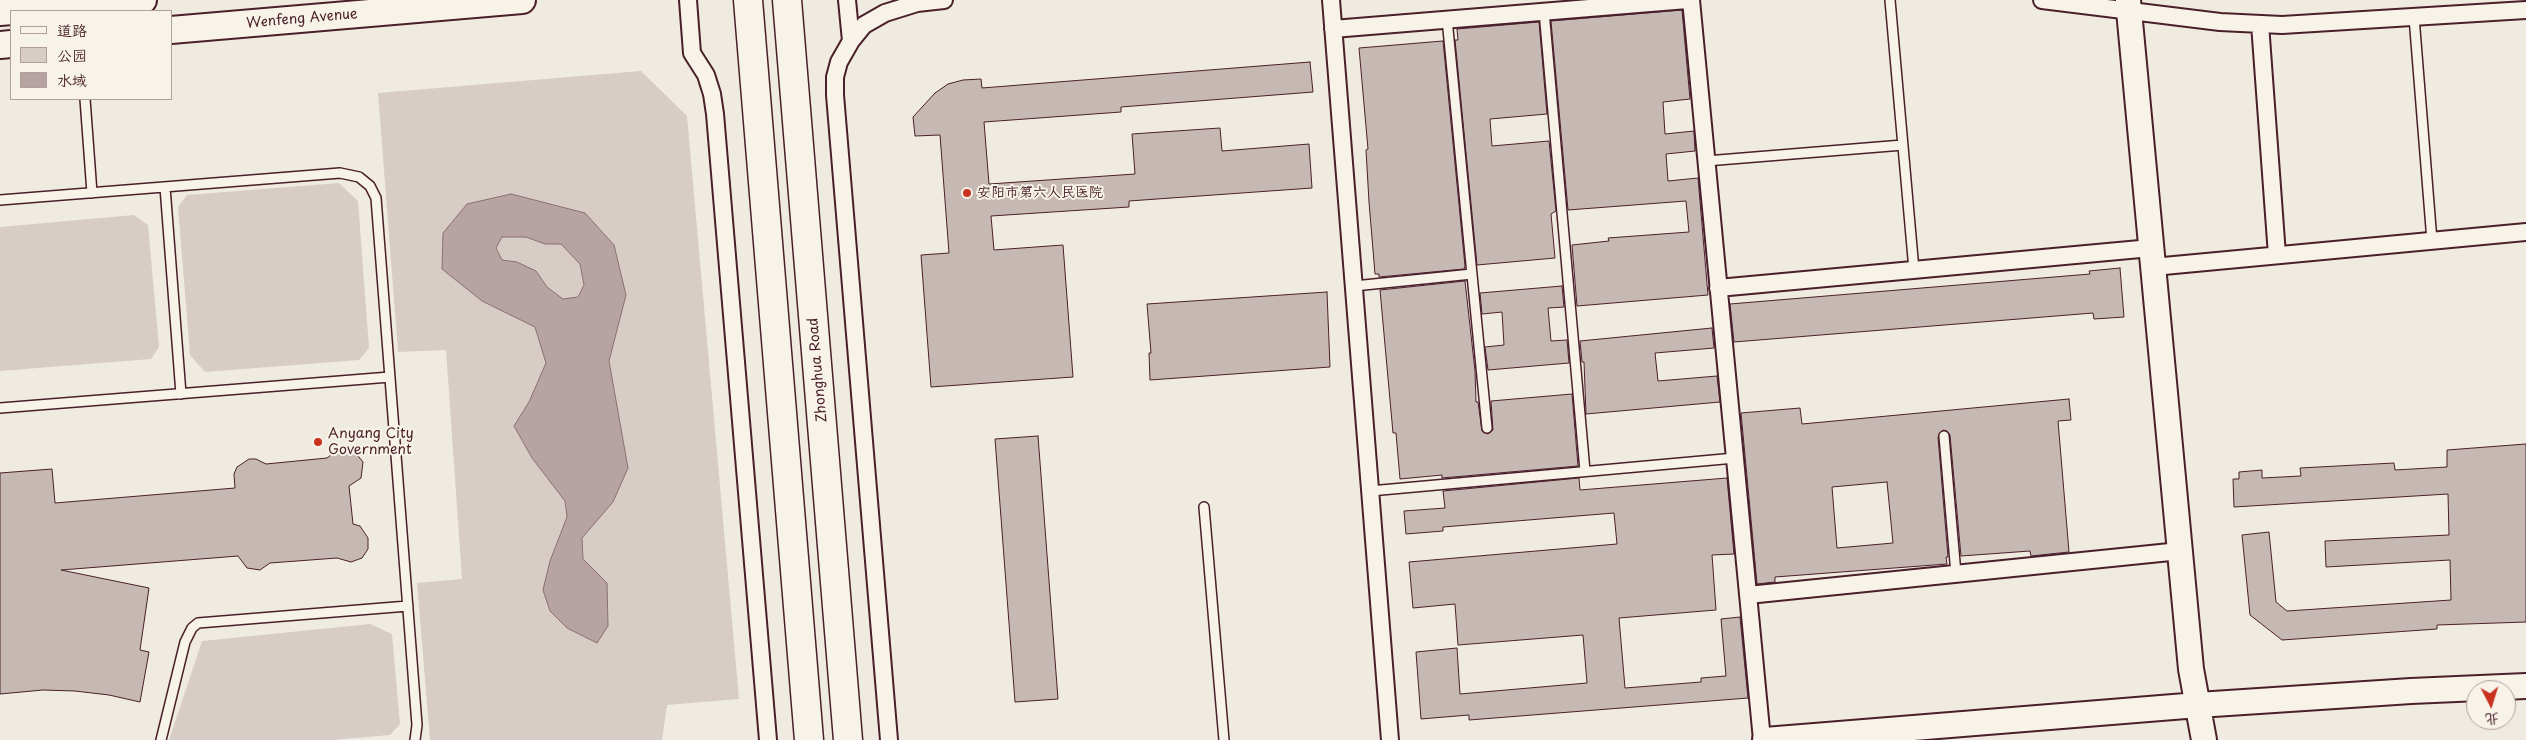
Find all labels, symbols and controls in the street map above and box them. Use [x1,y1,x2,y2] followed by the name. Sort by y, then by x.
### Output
[246,6,358,32] street label: Wenfeng Avenue
[10,10,172,100] legend
[57,18,87,41] text: 道路
[57,43,87,66] text: 公园
[57,68,87,91] text: 水域
[977,185,1103,201] place label: 安阳市第六人民医院
[961,187,973,199] marker: 安阳市第六人民医院
[805,317,831,423] street label: Zhonghua Road
[328,426,414,458] place label: Anyang City Government
[312,436,324,448] marker: Anyang City Government
[2466,680,2516,730] north arrow
[2484,708,2500,731] text: 北

